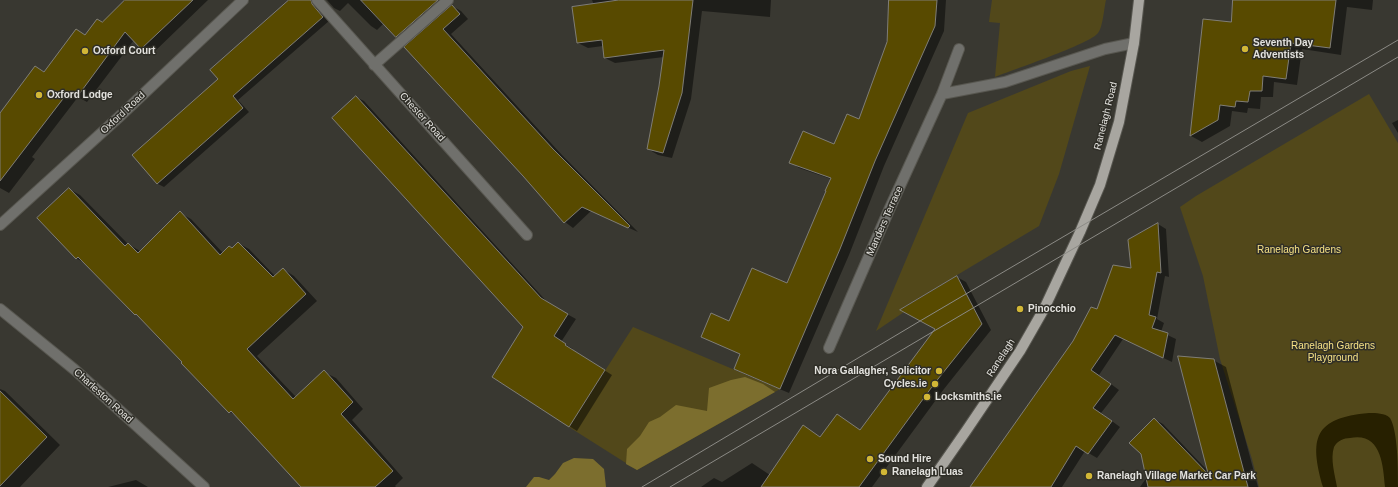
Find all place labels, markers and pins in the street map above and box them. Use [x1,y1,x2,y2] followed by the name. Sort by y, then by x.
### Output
[1253,37,1313,60] place label: Seventh Day Adventists
[1240,44,1250,54] marker: Seventh Day Adventists
[93,45,155,57] place label: Oxford Court
[80,46,90,56] marker: Oxford Court
[47,89,113,101] place label: Oxford Lodge
[34,90,44,100] marker: Oxford Lodge
[1028,303,1076,315] place label: Pinocchio
[1015,304,1025,314] marker: Pinocchio
[814,365,931,377] place label: Nora Gallagher, Solicitor
[934,366,944,376] marker: Nora Gallagher, Solicitor
[884,378,927,390] place label: Cycles.ie
[930,379,940,389] marker: Cycles.ie
[935,391,1002,403] place label: Locksmiths.ie
[922,392,932,402] marker: Locksmiths.ie
[878,453,931,465] place label: Sound Hire
[865,454,875,464] marker: Sound Hire
[892,466,963,478] place label: Ranelagh Luas
[879,467,889,477] marker: Ranelagh Luas
[1097,470,1256,482] place label: Ranelagh Village Market Car Park
[1084,471,1094,481] marker: Ranelagh Village Market Car Park

